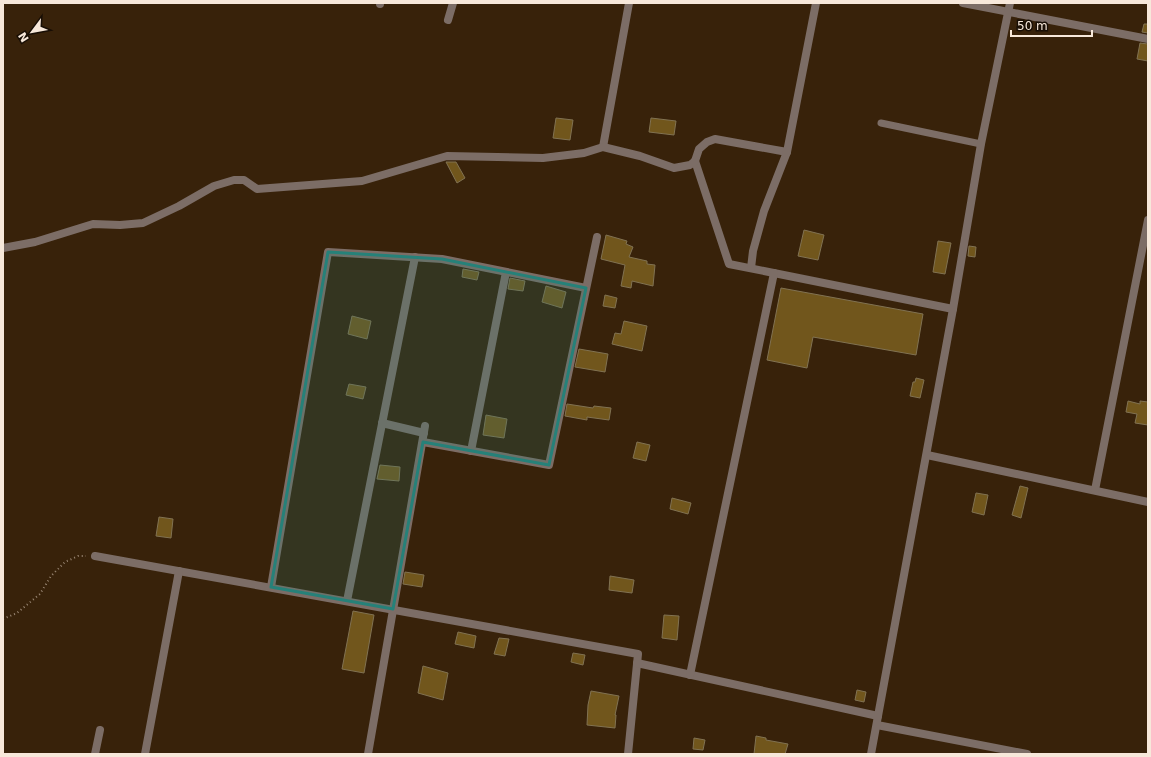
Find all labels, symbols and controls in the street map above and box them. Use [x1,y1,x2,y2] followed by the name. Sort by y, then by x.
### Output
[12,12,52,52] north arrow
[1011,12,1092,38] scale bar
[1017,19,1048,33] text: 50 m
[16,30,32,44] text: N

